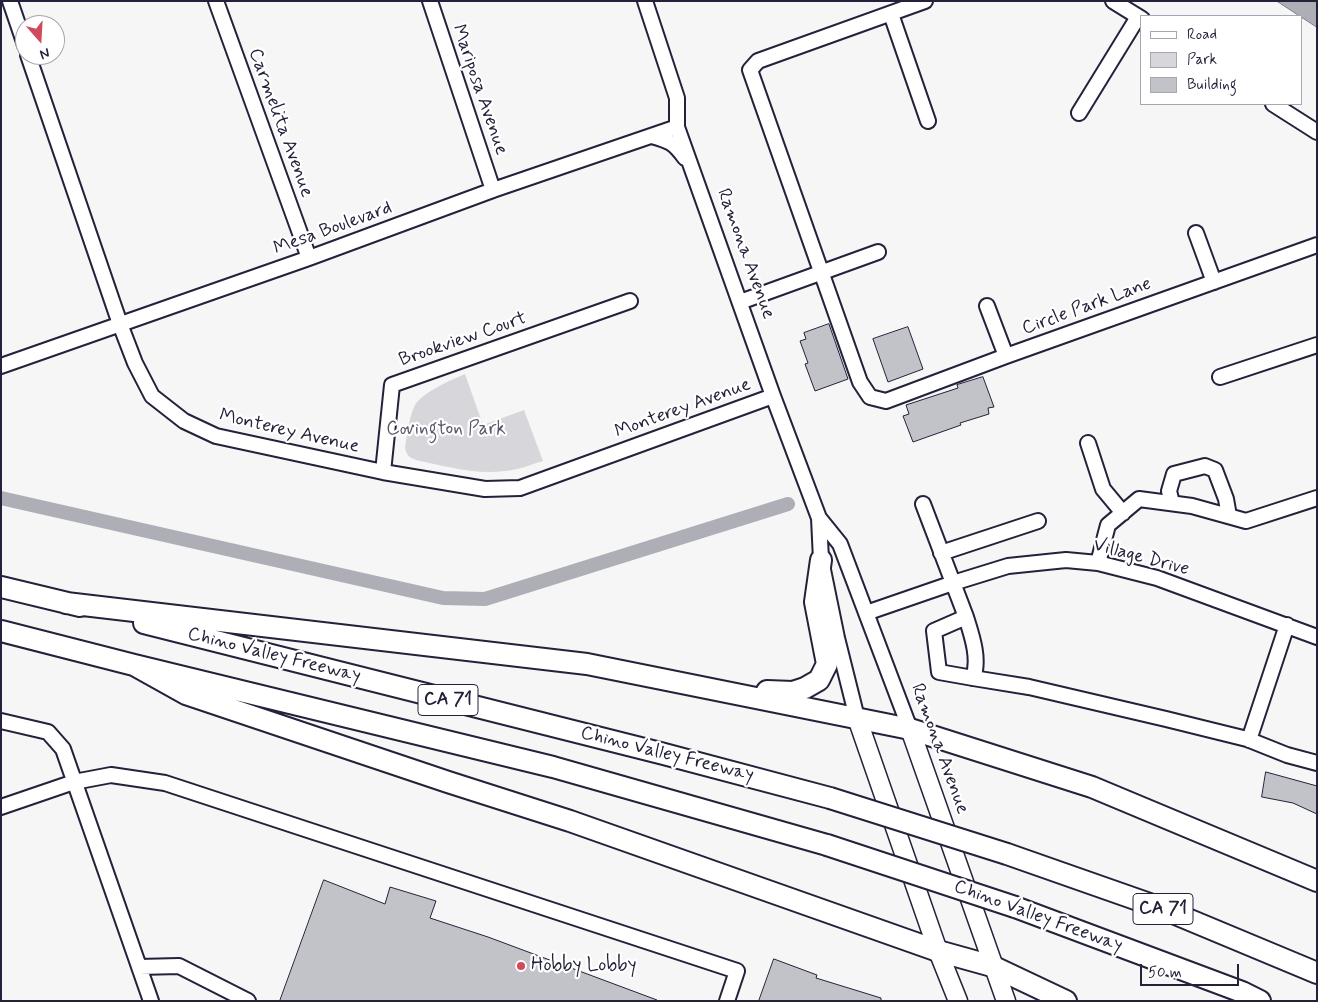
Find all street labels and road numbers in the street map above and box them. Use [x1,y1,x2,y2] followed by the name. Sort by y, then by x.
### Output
[446,22,512,158] street label: Mariposa Avenue
[243,46,317,200] street label: Carmelita Avenue
[711,186,779,322] street label: Ramona Avenue
[271,197,395,261] street label: Mesa Boulevard
[1019,273,1155,341] street label: Circle Park Lane
[396,308,530,372] street label: Brookview Court
[612,374,754,444] street label: Monterey Avenue
[217,405,361,459] street label: Monterey Avenue
[1091,534,1191,582] street label: Village Drive
[185,623,363,689] street label: Chino Valley Freeway
[905,681,973,817] street label: Ramona Avenue
[418,684,478,716] road number: CA 71
[578,722,756,788] street label: Chino Valley Freeway
[951,876,1125,958] street label: Chino Valley Freeway
[1133,894,1193,924] road number: CA 71

